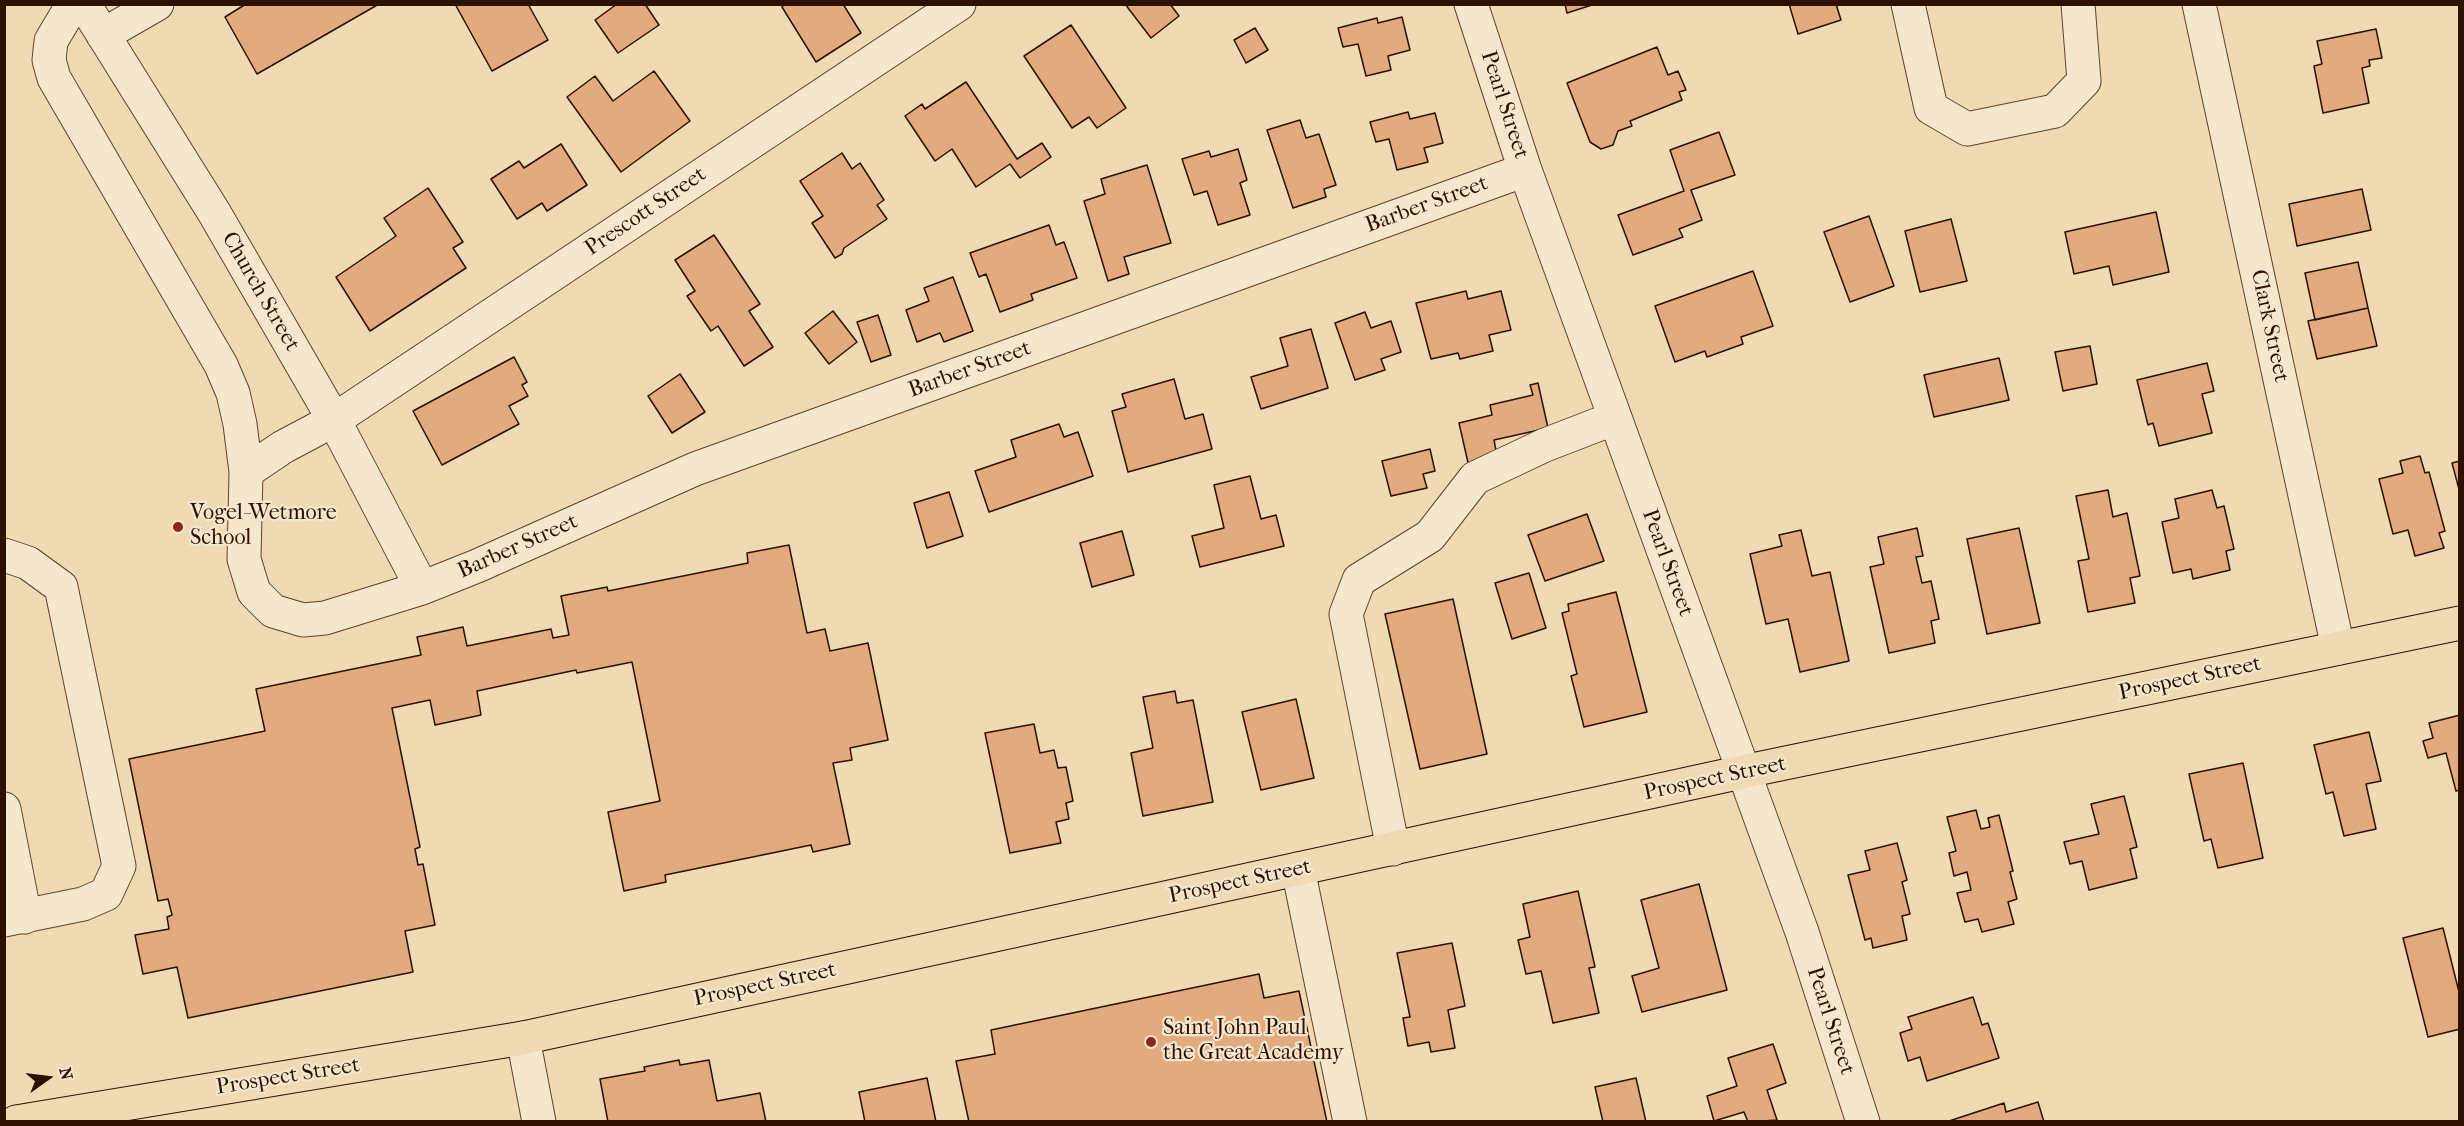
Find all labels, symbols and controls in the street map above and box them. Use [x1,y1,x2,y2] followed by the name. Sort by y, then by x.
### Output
[1474,48,1534,162] street label: Pearl Street
[580,162,712,262] street label: Prescott Street
[1362,171,1492,239] street label: Barber Street
[215,228,305,356] street label: Church Street
[2244,267,2294,385] street label: Clark Street
[905,336,1035,404] street label: Barber Street
[190,501,337,552] place label: Vogel-Wetmore School
[1635,506,1699,620] street label: Pearl Street
[454,509,582,585] street label: Barber Street
[171,520,185,534] marker: Vogel-Wetmore School
[2116,651,2264,707] street label: Prospect Street
[1641,751,1789,807] street label: Prospect Street
[1166,854,1314,910] street label: Prospect Street
[691,957,839,1013] street label: Prospect Street
[1800,964,1860,1078] street label: Pearl Street
[1163,1016,1343,1068] place label: Saint John Paul the Great Academy
[1144,1035,1158,1049] marker: Saint John Paul the Great Academy
[18,1048,78,1108] north arrow
[214,1053,362,1101] street label: Prospect Street
[55,1065,77,1082] text: N

